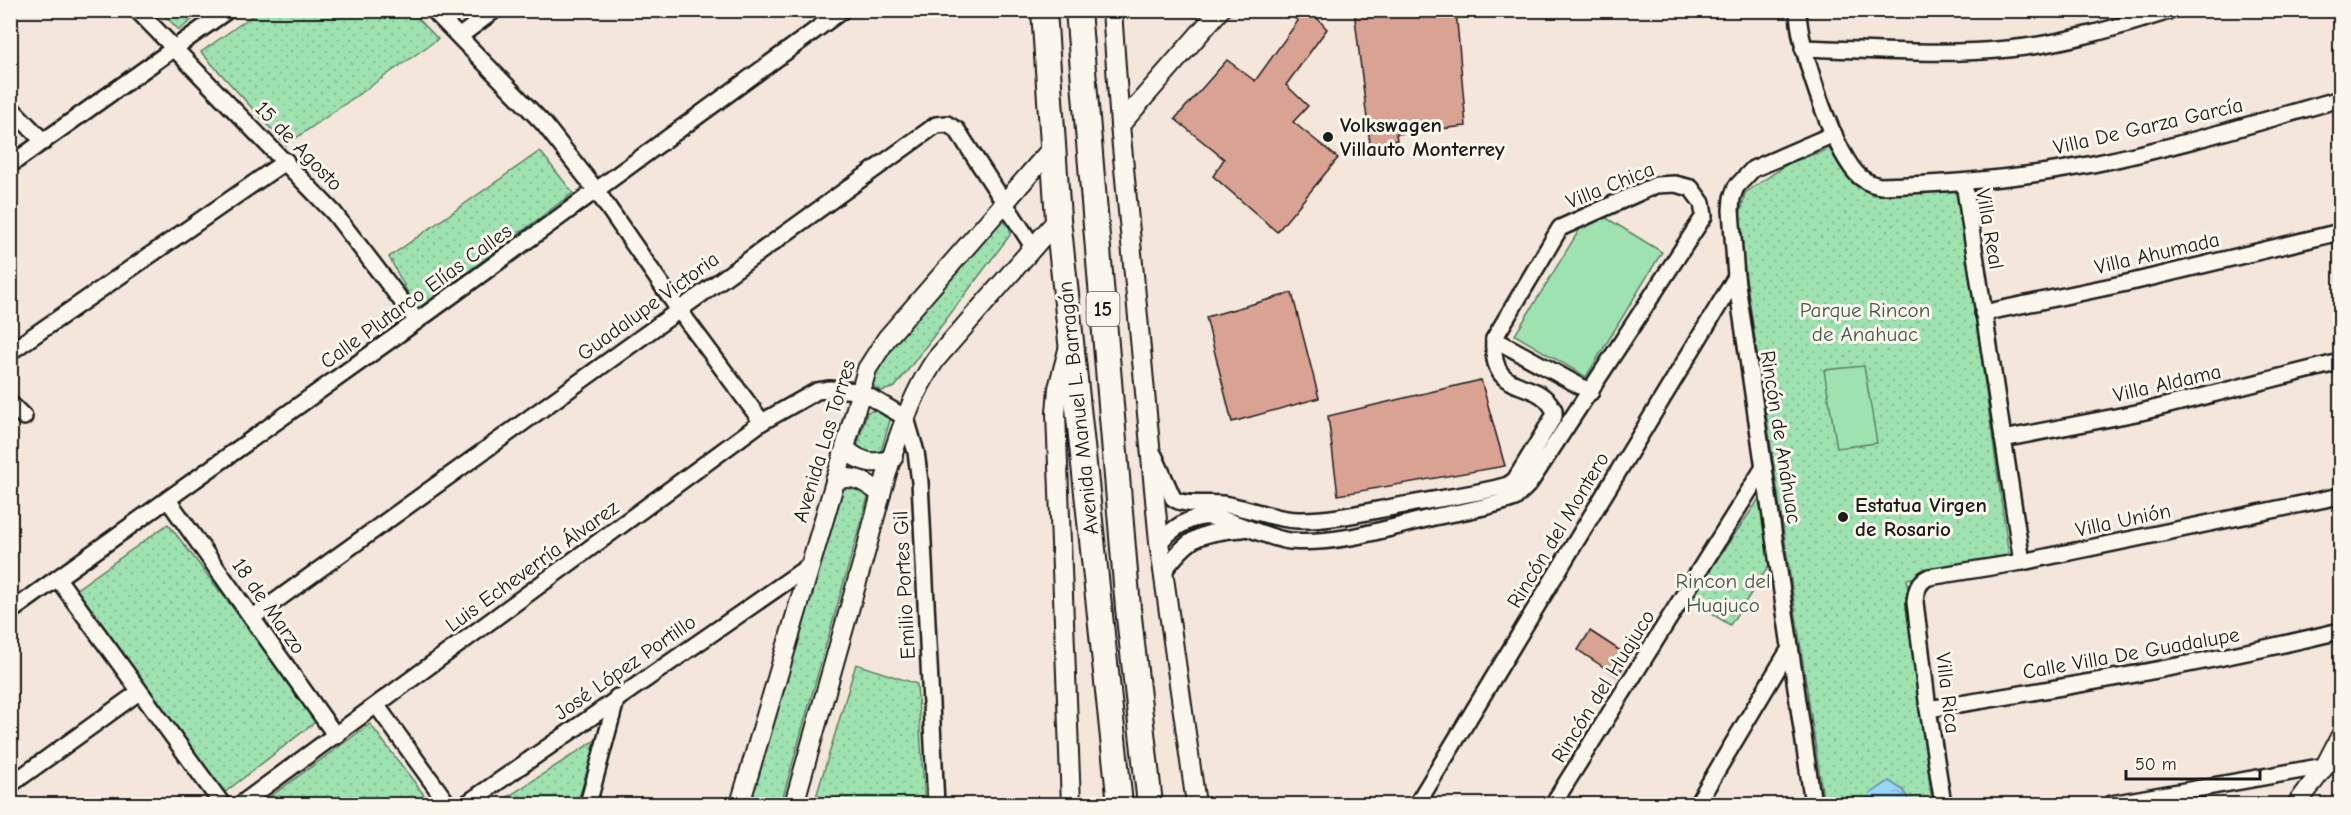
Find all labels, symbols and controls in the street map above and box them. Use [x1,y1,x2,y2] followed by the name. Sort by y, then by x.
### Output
[2051,93,2245,159] street label: Villa De Garza García
[250,96,348,196] street label: 15 de Agosto
[1340,113,1505,161] place label: Volkswagen Villauto Monterrey
[1321,130,1335,144] marker: Volkswagen Villauto Monterrey
[1562,156,1658,214] street label: Villa Chica
[1971,187,2009,271] street label: Villa Real
[316,219,516,373] street label: Calle Plutarco Elías Calles
[2092,227,2222,279] street label: Villa Ahumada
[573,247,723,365] street label: Guadalupe Victoria
[1053,280,1103,536] street label: Avenida Manuel L. Barragán
[1086,292,1120,326] road number: 15
[1800,298,1930,346] park label: Parque Rincon de Anahuac
[1755,349,1807,525] street label: Rincón de Anáhuac
[788,357,860,525] street label: Avenida Las Torres
[2111,359,2223,407] street label: Villa Aldama
[1502,448,1614,612] street label: Rincón del Montero
[1855,493,1987,541] place label: Estatua Virgen de Rosario
[441,495,623,637] street label: Luis Echeverría Álvarez
[2073,498,2173,542] street label: Villa Unión
[888,510,920,660] street label: Emilio Portes Gil
[1836,510,1850,524] marker: Estatua Virgen de Rosario
[227,554,311,658] street label: 18 de Marzo
[1675,569,1771,617] park label: Rincon del Huajuco
[1546,605,1660,767] street label: Rincón del Huajuco
[550,609,700,725] street label: José López Portillo
[2021,622,2241,684] street label: Calle Villa De Guadalupe
[1931,651,1965,735] street label: Villa Rica
[2126,743,2260,781] scale bar
[2135,754,2177,775] text: 50 m

